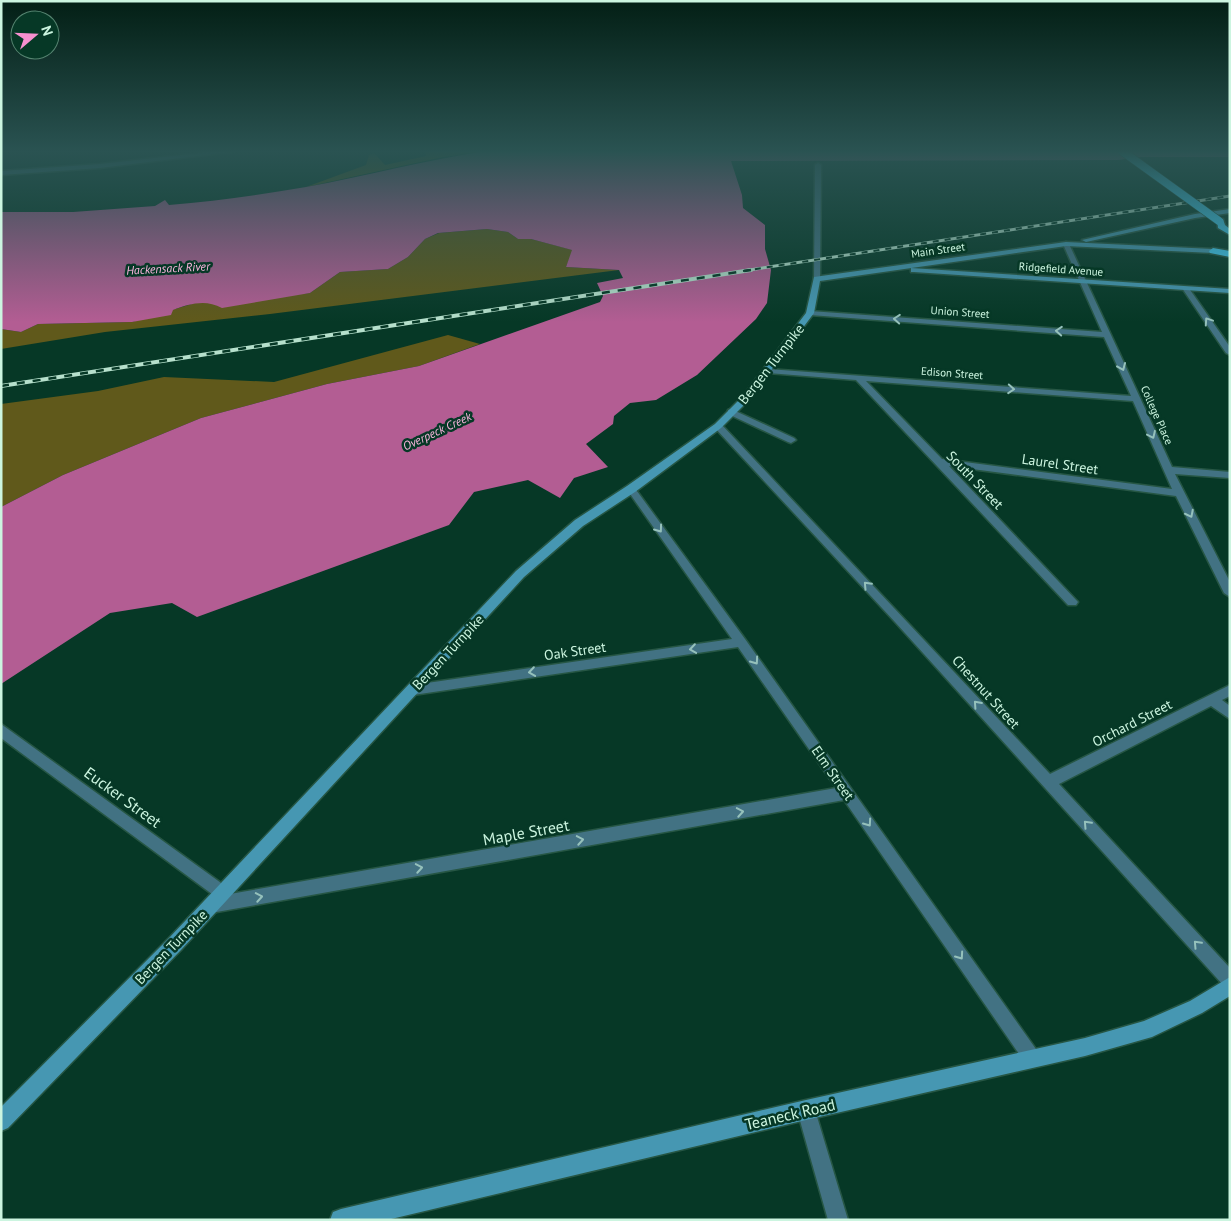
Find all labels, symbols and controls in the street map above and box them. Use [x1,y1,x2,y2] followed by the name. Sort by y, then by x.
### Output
[10,10,60,60] north arrow
[37,23,57,38] text: N
[910,239,966,261] street label: Main Street
[126,258,211,278] water label: Hackensack River
[1018,259,1104,279] street label: Ridgefield Avenue
[930,303,990,321] street label: Union Street
[893,314,901,325] one-way arrow
[1205,317,1214,326] one-way arrow
[734,320,808,408] street label: Bergen Turnpike
[1055,326,1063,337] one-way arrow
[1115,362,1126,371] one-way arrow
[920,364,984,382] street label: Edison Street
[1138,383,1176,447] street label: College Place
[1007,384,1015,395] one-way arrow
[400,408,474,453] water label: Overpeck Creek
[1146,430,1156,439] one-way arrow
[943,447,1007,513] street label: South Street
[1021,450,1100,478] street label: Laurel Street
[1184,509,1194,518] one-way arrow
[654,523,662,532] one-way arrow
[864,581,873,590] one-way arrow
[408,610,488,694] street label: Bergen Turnpike
[543,638,607,664] street label: Oak Street
[689,643,697,654] one-way arrow
[948,651,1024,733] street label: Chestnut Street
[749,655,757,664] one-way arrow
[528,667,536,677] one-way arrow
[1089,695,1175,751] street label: Orchard Street
[974,701,983,710] one-way arrow
[808,742,858,804] street label: Elm Street
[80,762,166,832] street label: Eucker Street
[735,807,744,818] one-way arrow
[481,814,571,849] street label: Maple Street
[862,817,871,827] one-way arrow
[1084,821,1093,830] one-way arrow
[575,836,584,846] one-way arrow
[415,864,424,874] one-way arrow
[255,892,264,902] one-way arrow
[131,906,211,988] street label: Bergen Turnpike
[1194,940,1203,949] one-way arrow
[954,950,963,960] one-way arrow
[743,1094,837,1134] street label: Teaneck Road

